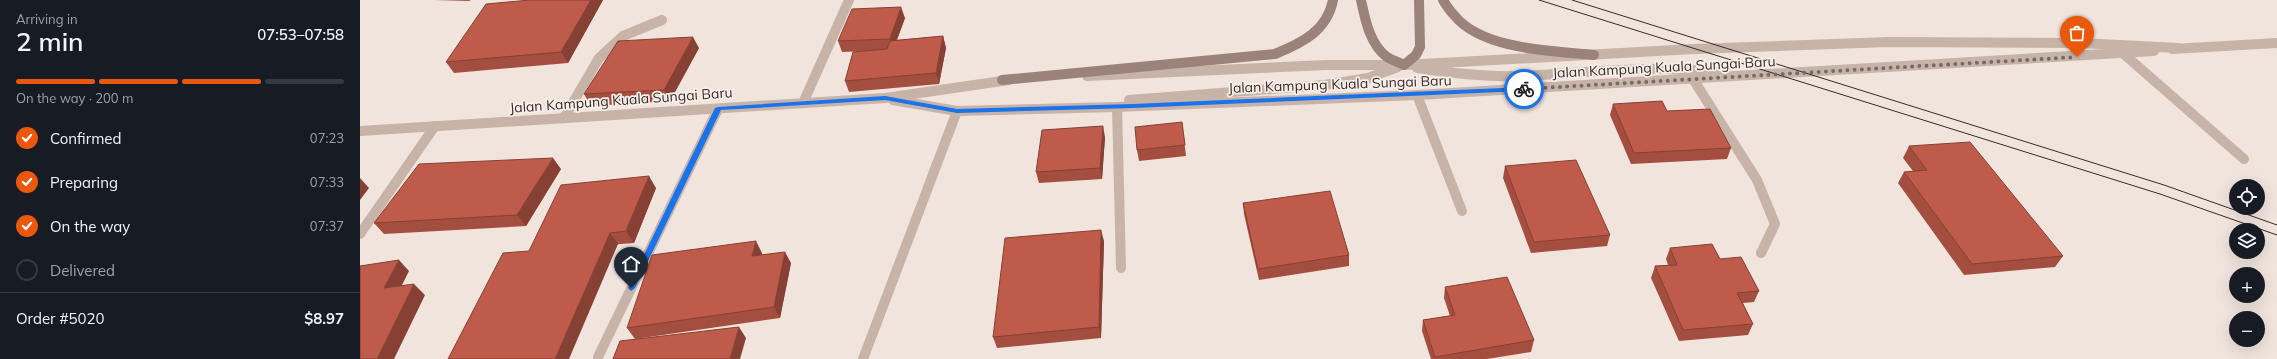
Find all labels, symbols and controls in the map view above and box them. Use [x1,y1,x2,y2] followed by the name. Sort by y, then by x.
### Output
[16,11,78,27] text: Arriving in
[2060,16,2094,57] pin
[2066,22,2088,44] icon: bag
[16,25,84,58] text: 2 min
[257,25,344,44] text: 07:53–07:58
[1552,52,1776,82] street label: Jalan Kampung Kuala Sungai Baru
[1504,69,1544,109] courier
[1228,71,1452,97] street label: Jalan Kampung Kuala Sungai Baru
[1513,78,1535,100] icon: bike
[509,83,733,117] street label: Jalan Kampung Kuala Sungai Baru
[16,90,133,106] text: On the way · 200 m
[16,127,38,149] icon: check
[50,129,121,148] text: Confirmed
[310,130,344,146] text: 07:23
[16,171,38,193] icon: check
[50,173,118,192] text: Preparing
[310,174,344,190] text: 07:33
[2229,179,2265,347] map controls
[2229,179,2265,215] button: locate
[16,215,38,237] icon: check
[50,217,130,236] text: On the way
[310,218,344,234] text: 07:37
[2229,223,2265,259] button: layers
[614,247,648,288] pin
[620,253,642,275] icon: home
[50,261,115,280] text: Delivered
[2229,267,2265,303] button: +
[16,309,104,328] text: Order #5020
[304,309,344,328] text: $8.97
[2229,311,2265,347] button: −

